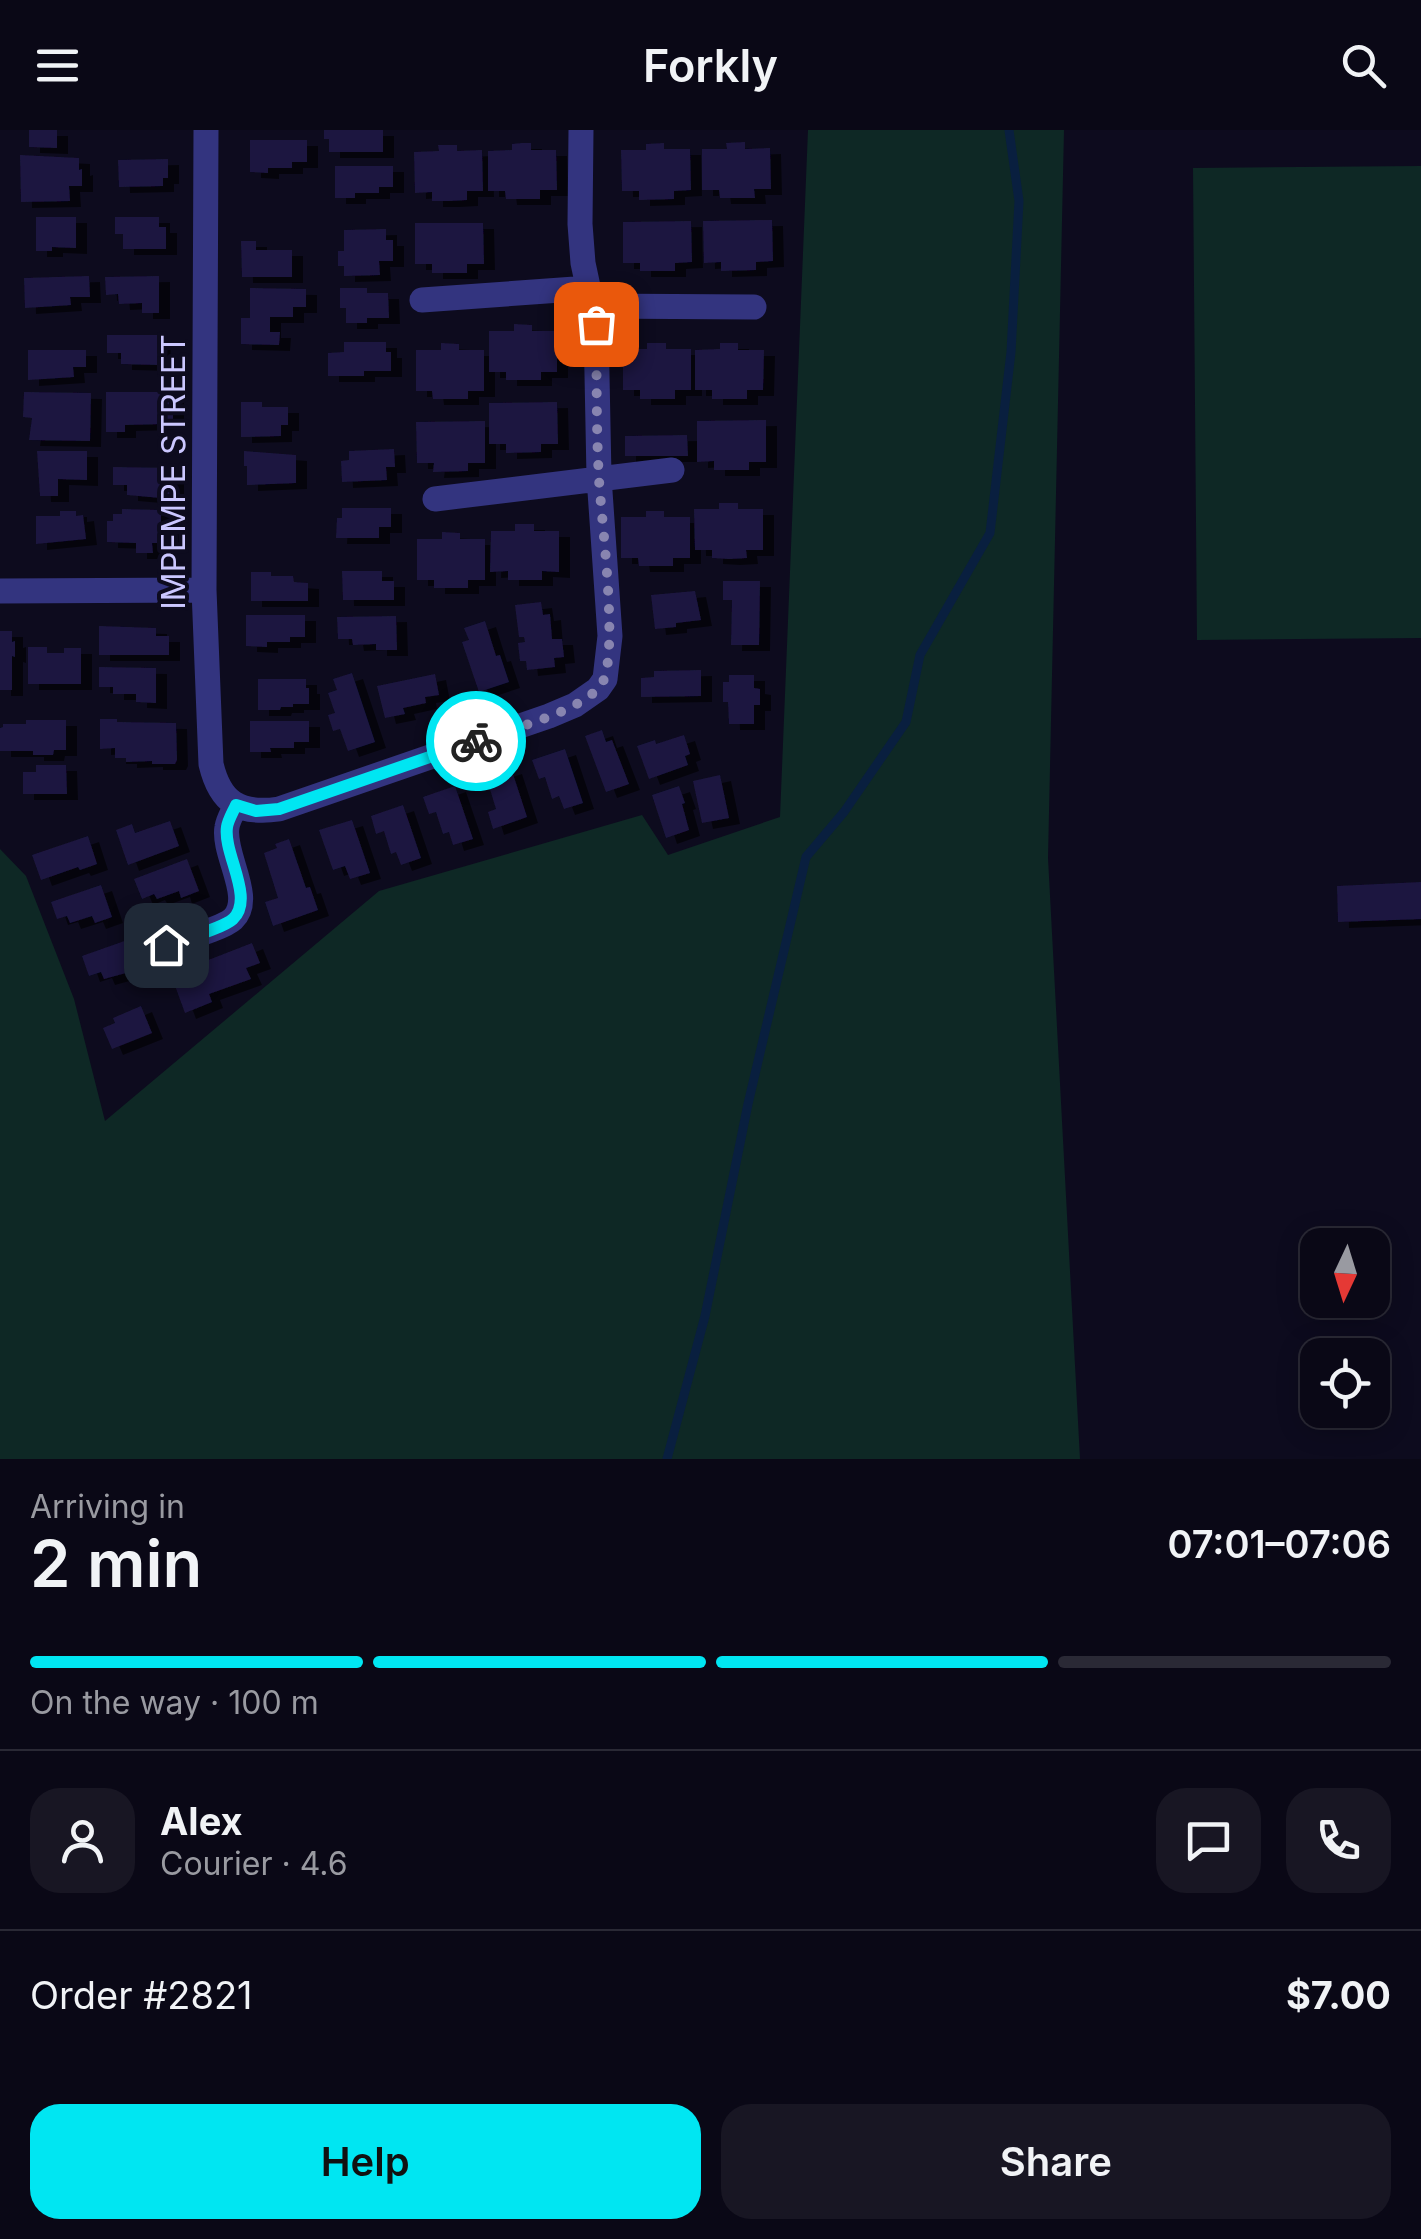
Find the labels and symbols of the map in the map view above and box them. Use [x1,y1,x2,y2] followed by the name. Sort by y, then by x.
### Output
[554,282,639,367] pin
[154,334,193,610] street label: IMPEMPE STREET
[426,691,526,791] courier
[124,903,209,988] pin
[1300,1228,1390,1318] north arrow

